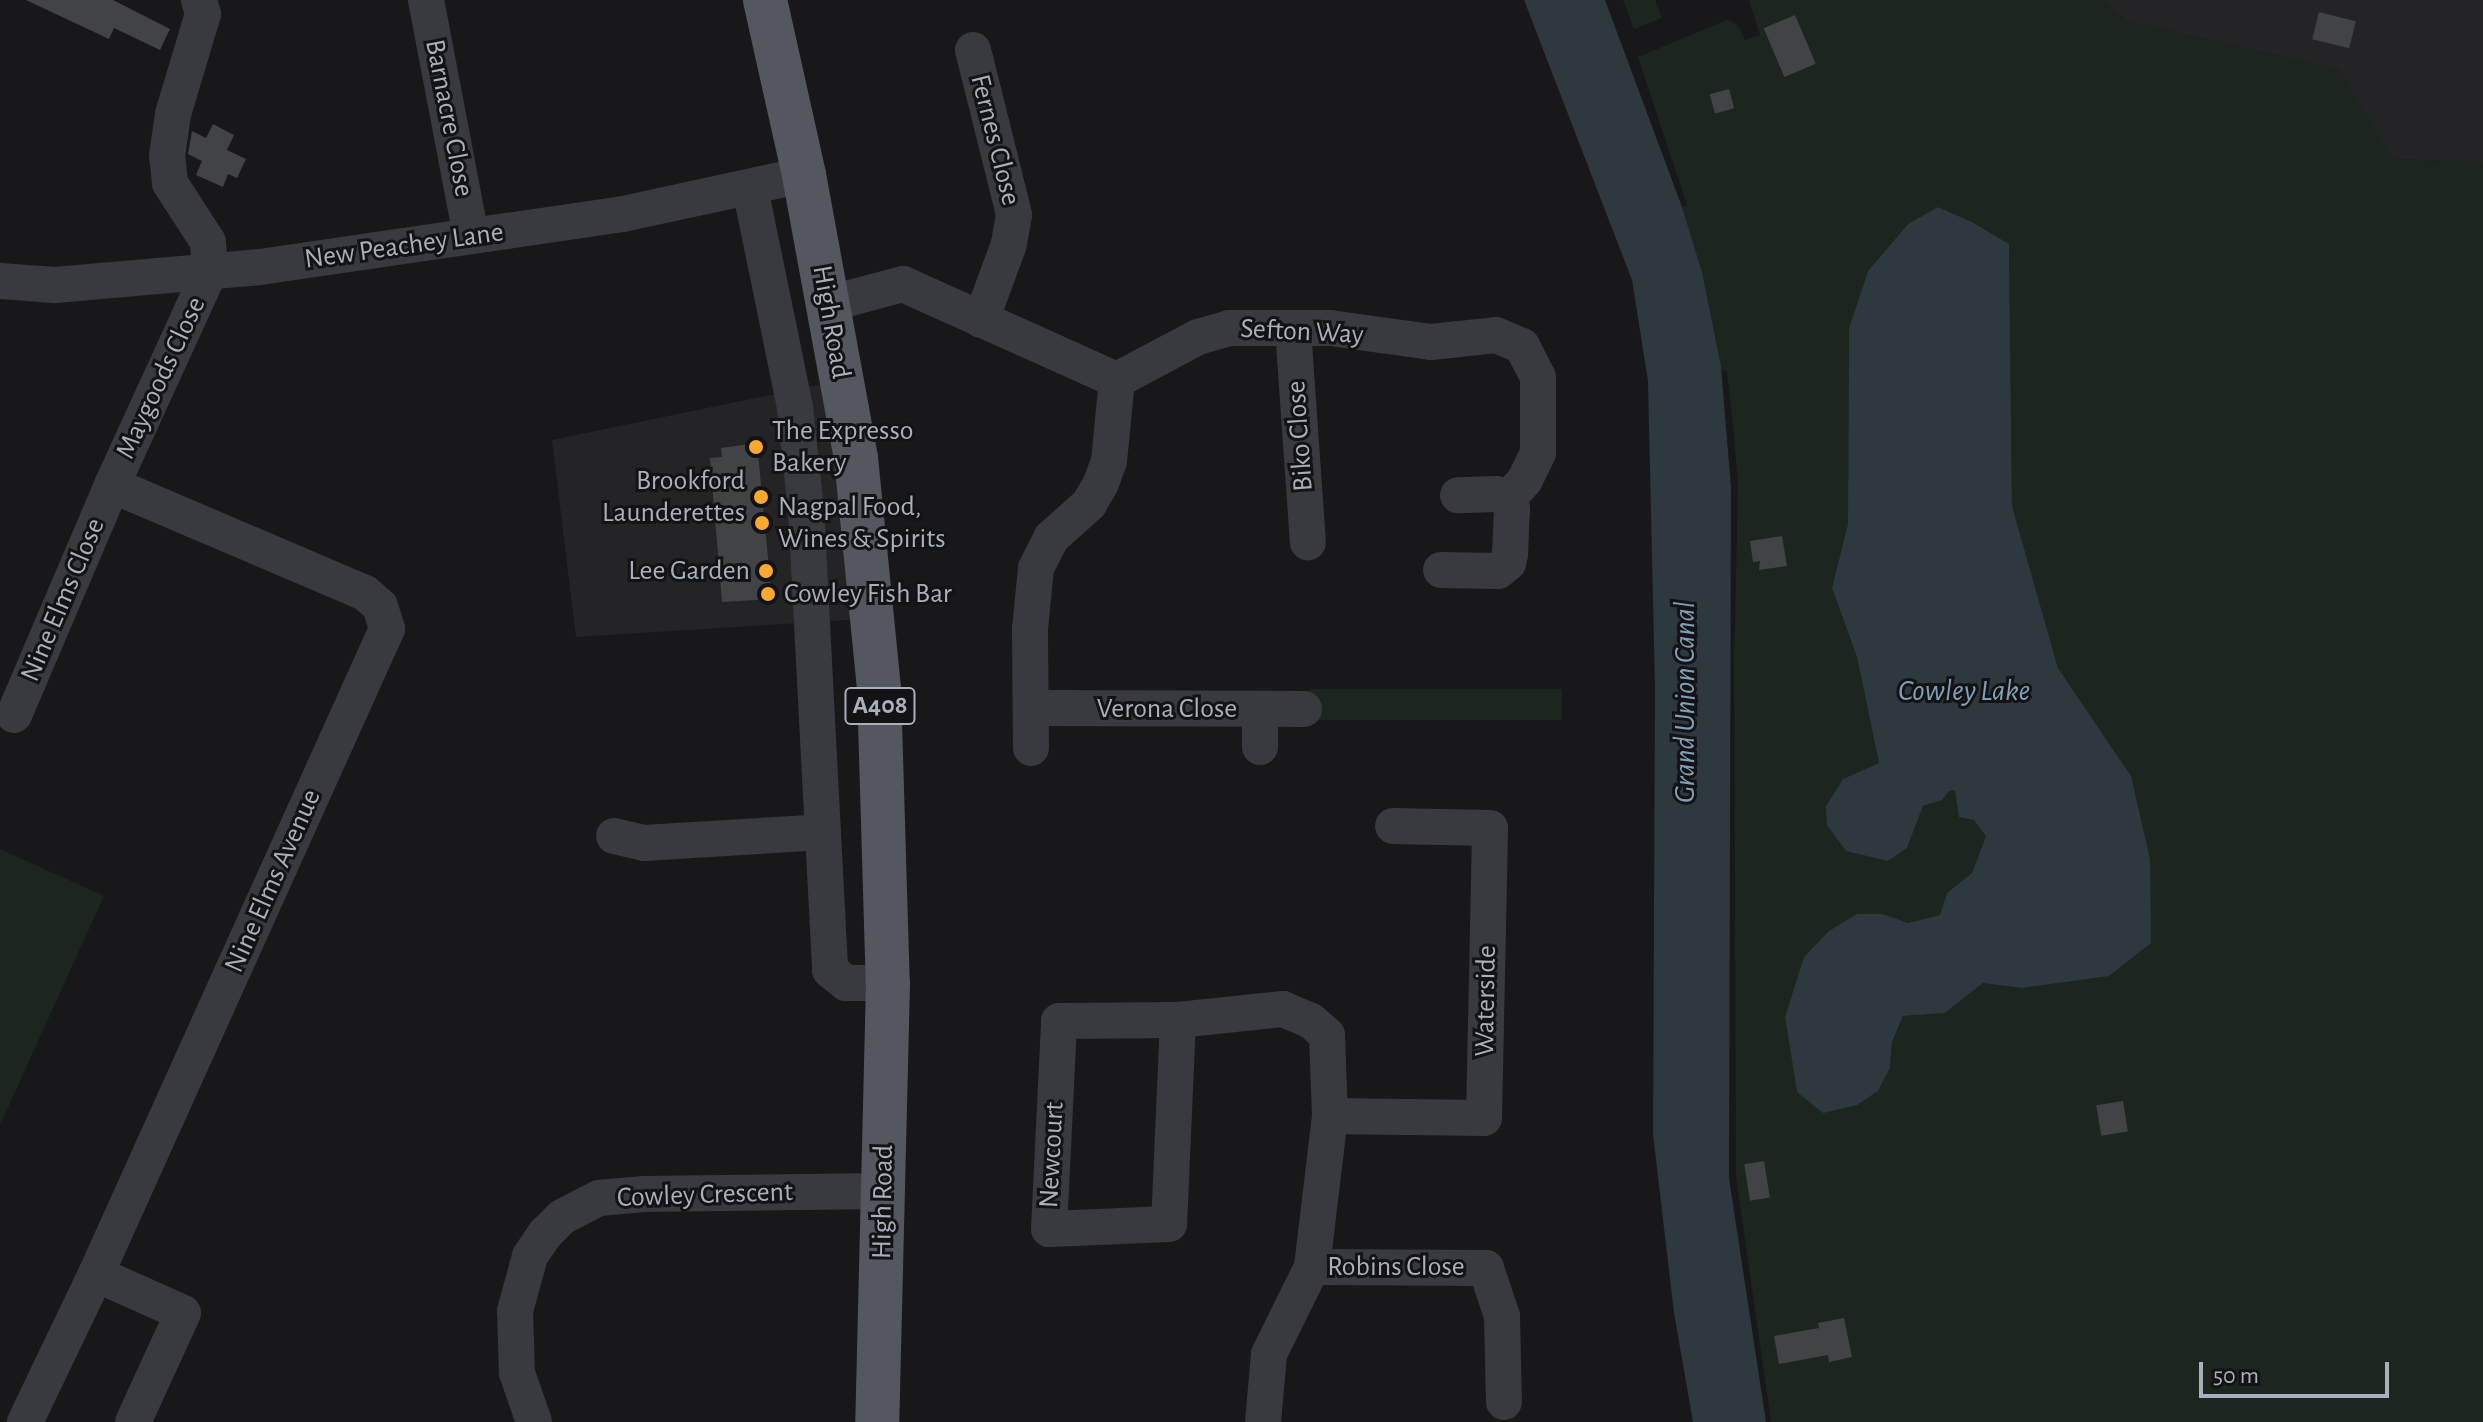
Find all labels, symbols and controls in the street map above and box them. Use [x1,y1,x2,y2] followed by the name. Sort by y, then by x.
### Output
[417,36,481,200] street label: Barnacre Close
[962,71,1028,209] street label: Fernes Close
[302,215,506,277] street label: New Peachey Lane
[805,263,857,381] street label: High Road
[109,292,213,464] street label: Maygoods Close
[1240,312,1364,352] street label: Sefton Way
[1279,379,1321,493] street label: Biko Close
[772,414,914,480] place label: The Expresso Bakery
[747,438,765,456] marker: The Expresso Bakery
[602,464,745,530] place label: Brookford Launderettes
[752,488,770,506] marker: Brookford Launderettes
[778,490,946,556] place label: Nagpal Food, Wines & Spirits
[14,513,112,687] street label: Nine Elms Close
[753,514,771,532] marker: Nagpal Food, Wines & Spirits
[628,554,750,588] place label: Lee Garden
[757,562,775,580] marker: Lee Garden
[784,577,952,611] place label: Cowley Fish Bar
[759,585,777,603] marker: Cowley Fish Bar
[1667,601,1703,803] water label: Grand Union Canal
[1898,673,2030,709] water label: Cowley Lake
[844,684,916,728] road number: A408
[1097,692,1237,726] street label: Verona Close
[218,784,328,978] street label: Nine Elms Avenue
[1468,945,1504,1057] street label: Waterside
[1032,1101,1072,1209] street label: Newcourt
[865,1144,901,1260] street label: High Road
[616,1175,794,1215] street label: Cowley Crescent
[1327,1250,1465,1284] street label: Robins Close
[2203,1346,2393,1396] scale bar
[2213,1364,2259,1388] text: 50 m

